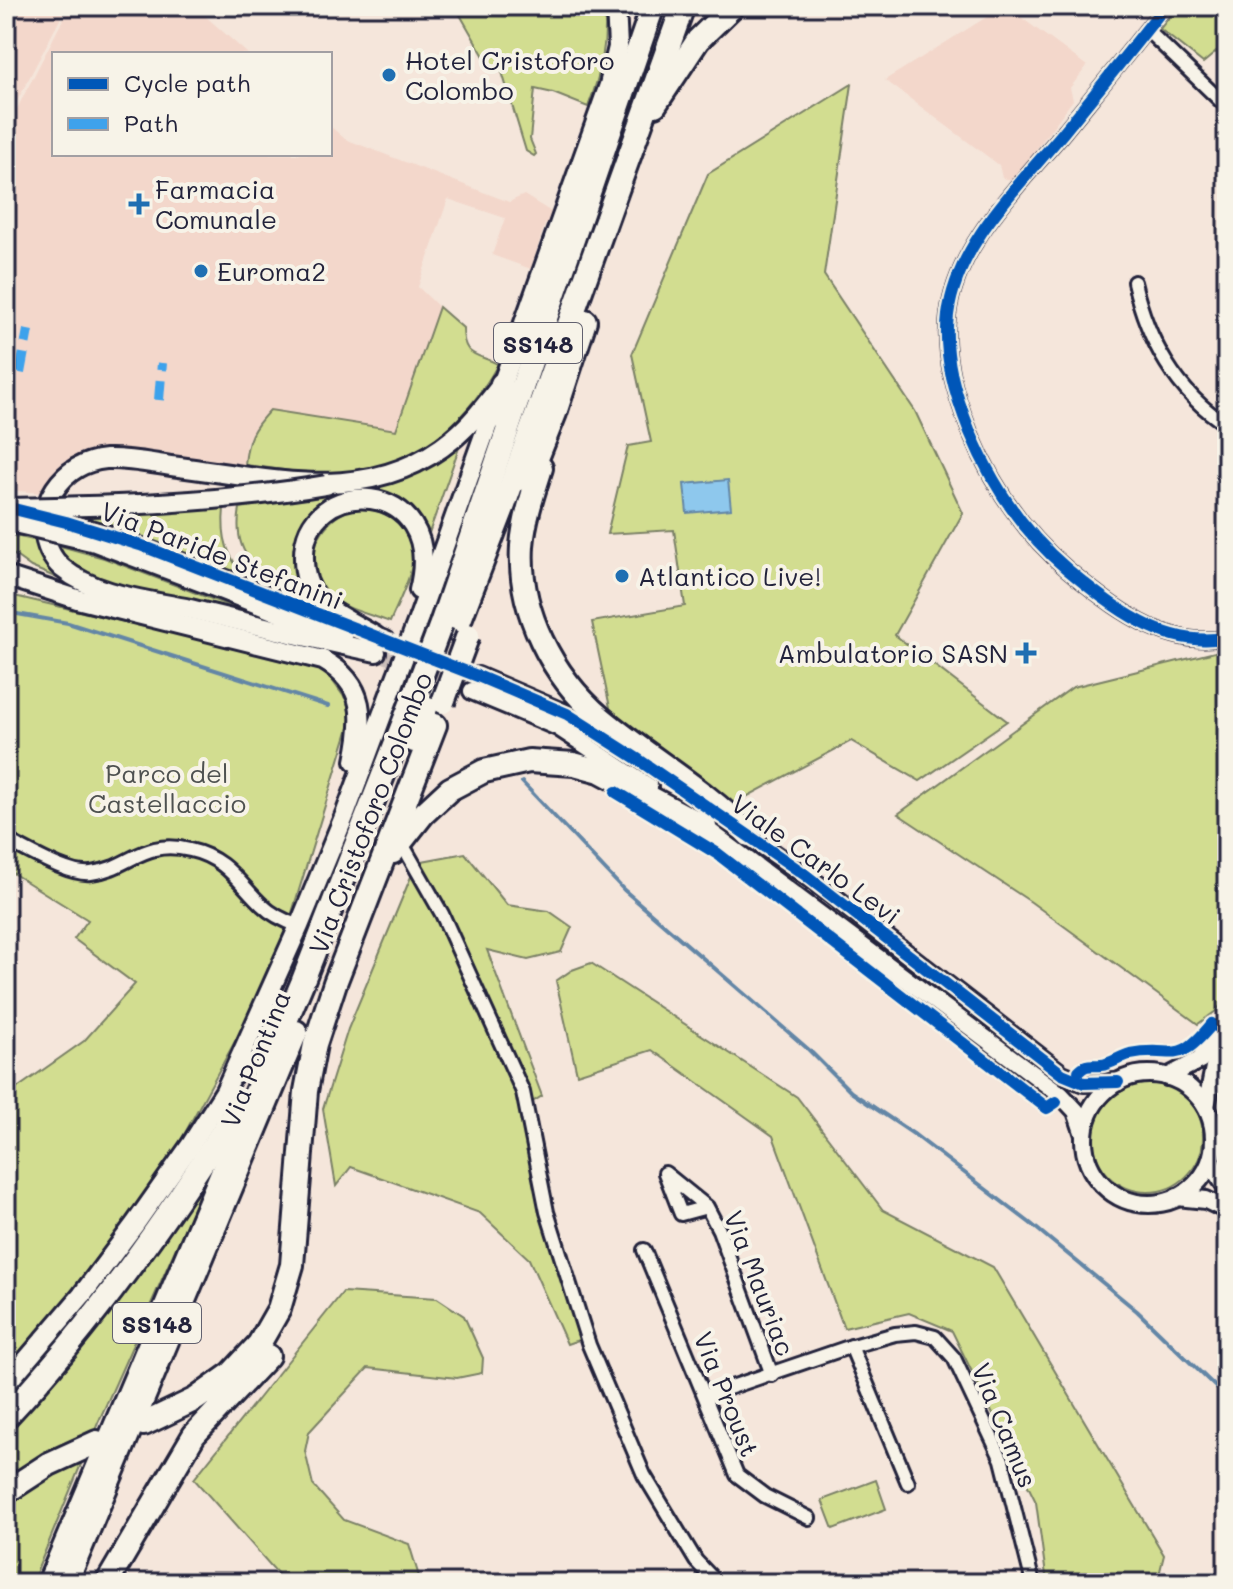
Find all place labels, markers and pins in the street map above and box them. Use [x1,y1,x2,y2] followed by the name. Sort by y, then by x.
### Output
[405,43,614,107] place label: Hotel Cristoforo Colombo
[380,66,398,84] marker: Hotel Cristoforo Colombo
[155,172,277,236] place label: Farmacia Comunale
[130,195,148,213] marker: Farmacia Comunale
[217,254,326,288] place label: Euroma2
[192,262,210,280] marker: Euroma2
[638,559,821,593] place label: Atlantico Live!
[613,567,631,585] marker: Atlantico Live!
[778,636,1008,670] place label: Ambulatorio SASN
[1015,642,1037,664] marker: Ambulatorio SASN

